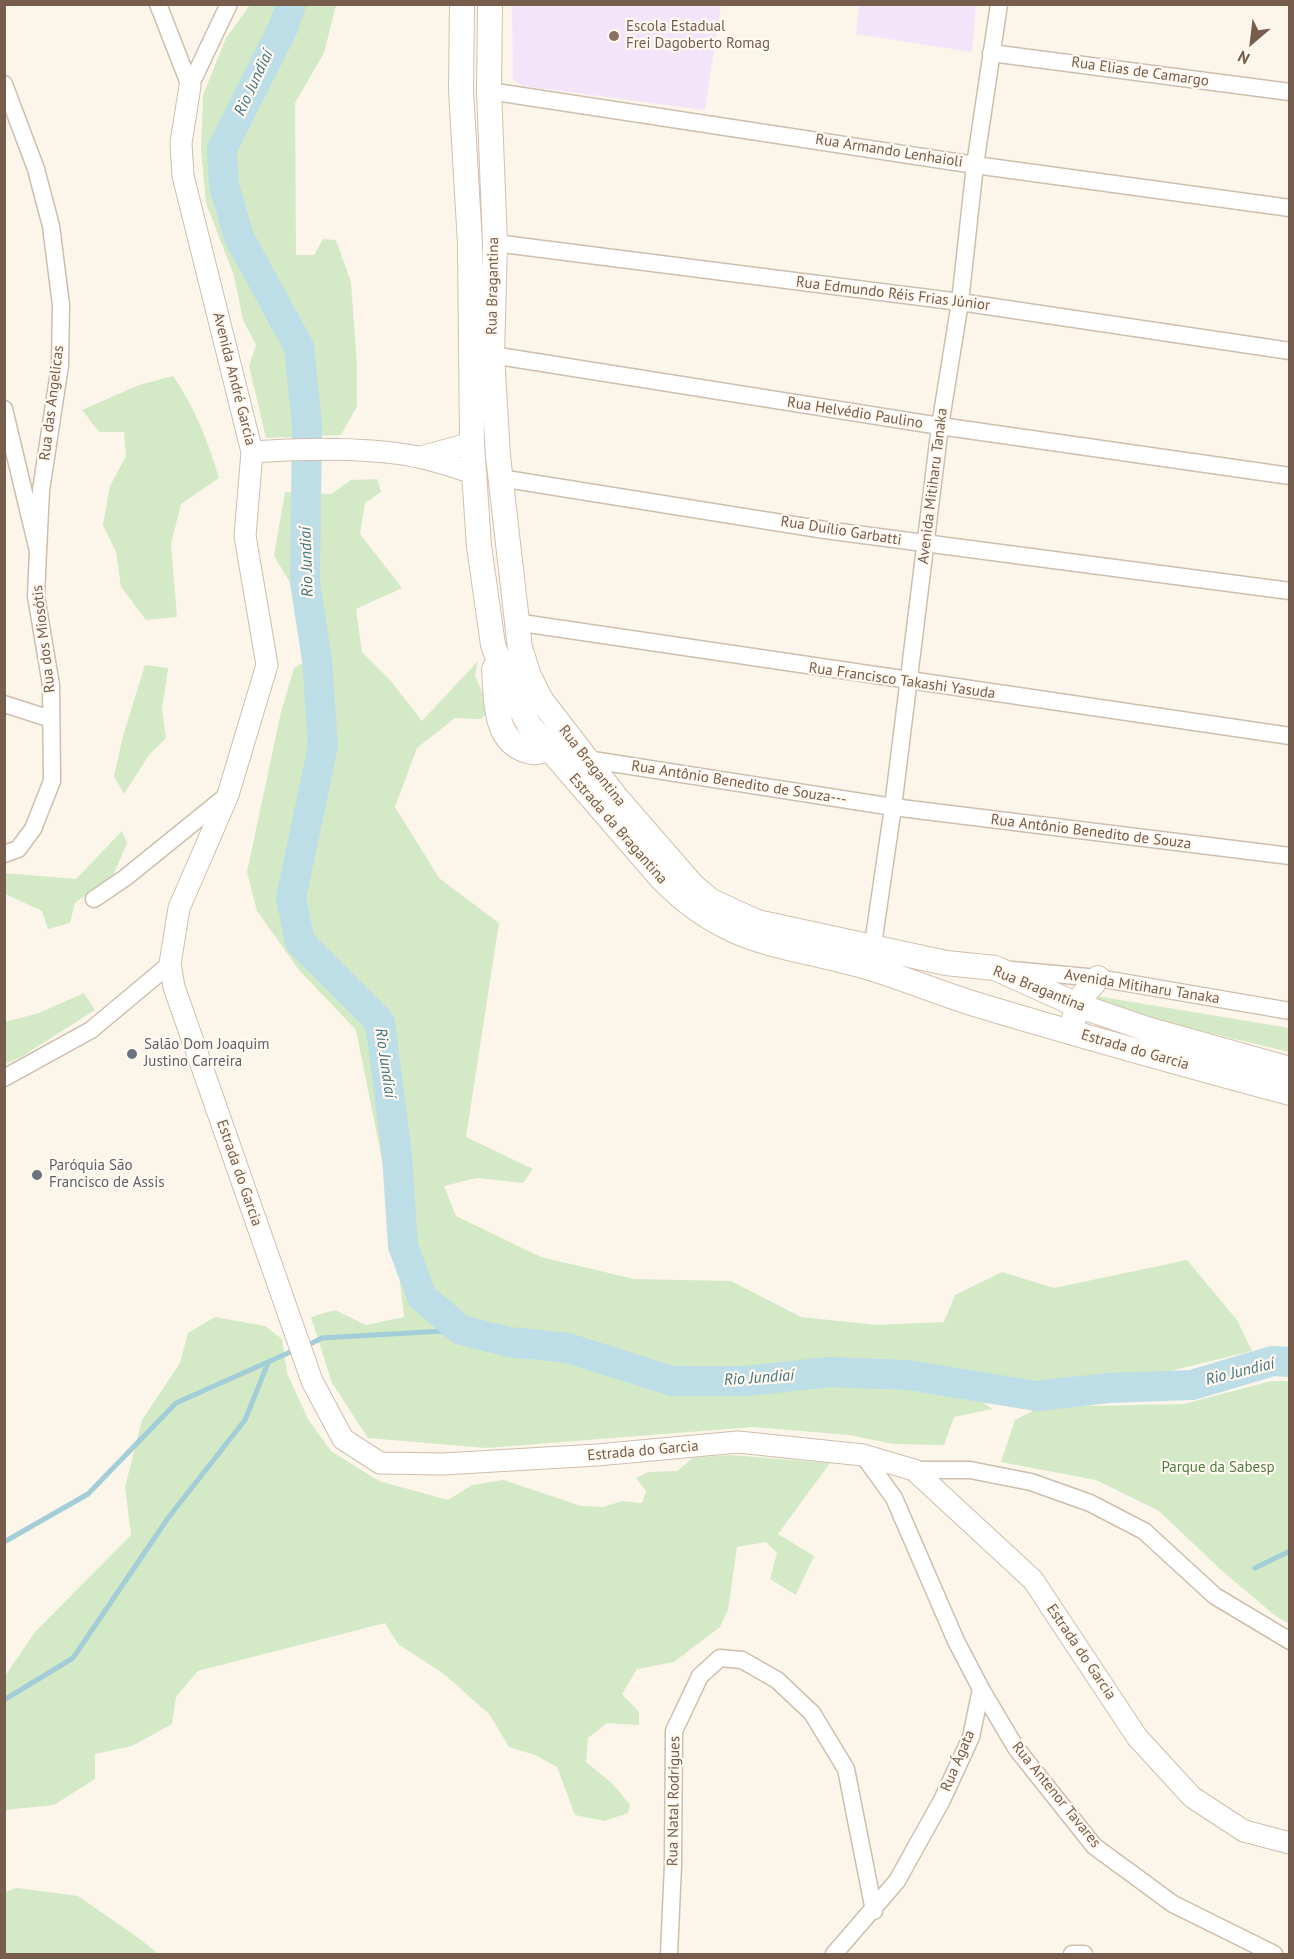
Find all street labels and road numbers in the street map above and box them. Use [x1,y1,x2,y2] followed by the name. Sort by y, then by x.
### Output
[1070,53,1210,91] street label: Rua Elias de Camargo
[814,130,964,172] street label: Rua Armando Lenhaioli
[483,237,503,335] street label: Rua Bragantina
[795,273,991,315] street label: Rua Edmundo Réis Frias Júnior
[209,311,259,447] street label: Avenida André Garcia
[36,344,68,462] street label: Rua das Angelicas
[786,393,924,433] street label: Rua Helvédio Paulino
[915,407,951,565] street label: Avenida Mitiharu Tanaka
[779,513,903,549] street label: Rua Duílio Garbatti
[28,584,60,694] street label: Rua dos Miosótis
[807,659,997,703] street label: Rua Francisco Takashi Yasuda
[555,722,629,810] street label: Rua Bragantina
[630,757,848,809] street label: Rua Antônio Benedito de Souza---
[565,770,671,888] street label: Estrada da Bragantina
[990,811,1192,853] street label: Rua Antônio Benedito de Souza
[990,962,1088,1016] street label: Rua Bragantina
[1063,966,1221,1008] street label: Avenida Mitiharu Tanaka
[1079,1026,1191,1074] street label: Estrada do Garcia
[212,1117,266,1229] street label: Estrada do Garcia
[587,1437,699,1465] street label: Estrada do Garcia
[1042,1601,1120,1703] street label: Estrada do Garcia
[937,1728,979,1794] street label: Rua Ágata
[664,1736,684,1866] street label: Rua Natal Rodrigues
[1008,1738,1104,1852] street label: Rua Antenor Tavares

